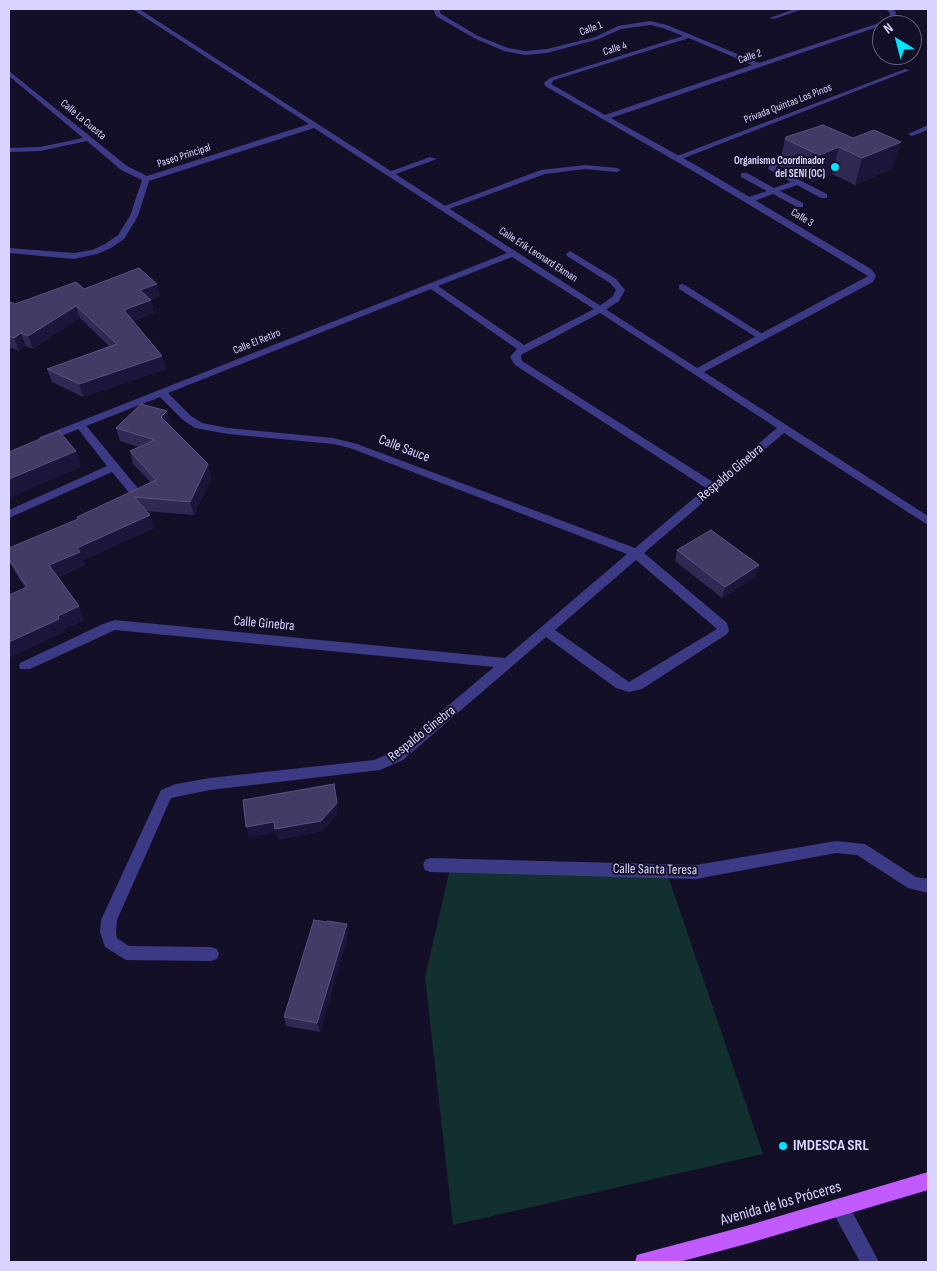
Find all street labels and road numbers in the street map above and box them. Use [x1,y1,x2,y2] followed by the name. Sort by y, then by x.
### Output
[578,19,604,39] street label: Calle 1
[601,39,629,59] street label: Calle 4
[736,47,764,67] street label: Calle 2
[742,81,834,127] street label: Privada Quintas Los Pinos
[58,97,108,143] street label: Calle La Cuesta
[156,141,212,171] street label: Paseo Principal
[788,206,816,230] street label: Calle 3
[496,225,580,285] street label: Calle Erik Leonard Ekman
[231,326,283,358] street label: Calle El Retiro
[376,432,432,466] street label: Calle Sauce
[695,441,767,505] street label: Respaldo Ginebra
[233,613,295,635] street label: Calle Ginebra
[385,702,459,766] street label: Respaldo Ginebra
[613,861,697,879] street label: Calle Santa Teresa
[718,1178,844,1230] street label: Avenida de los Próceres

